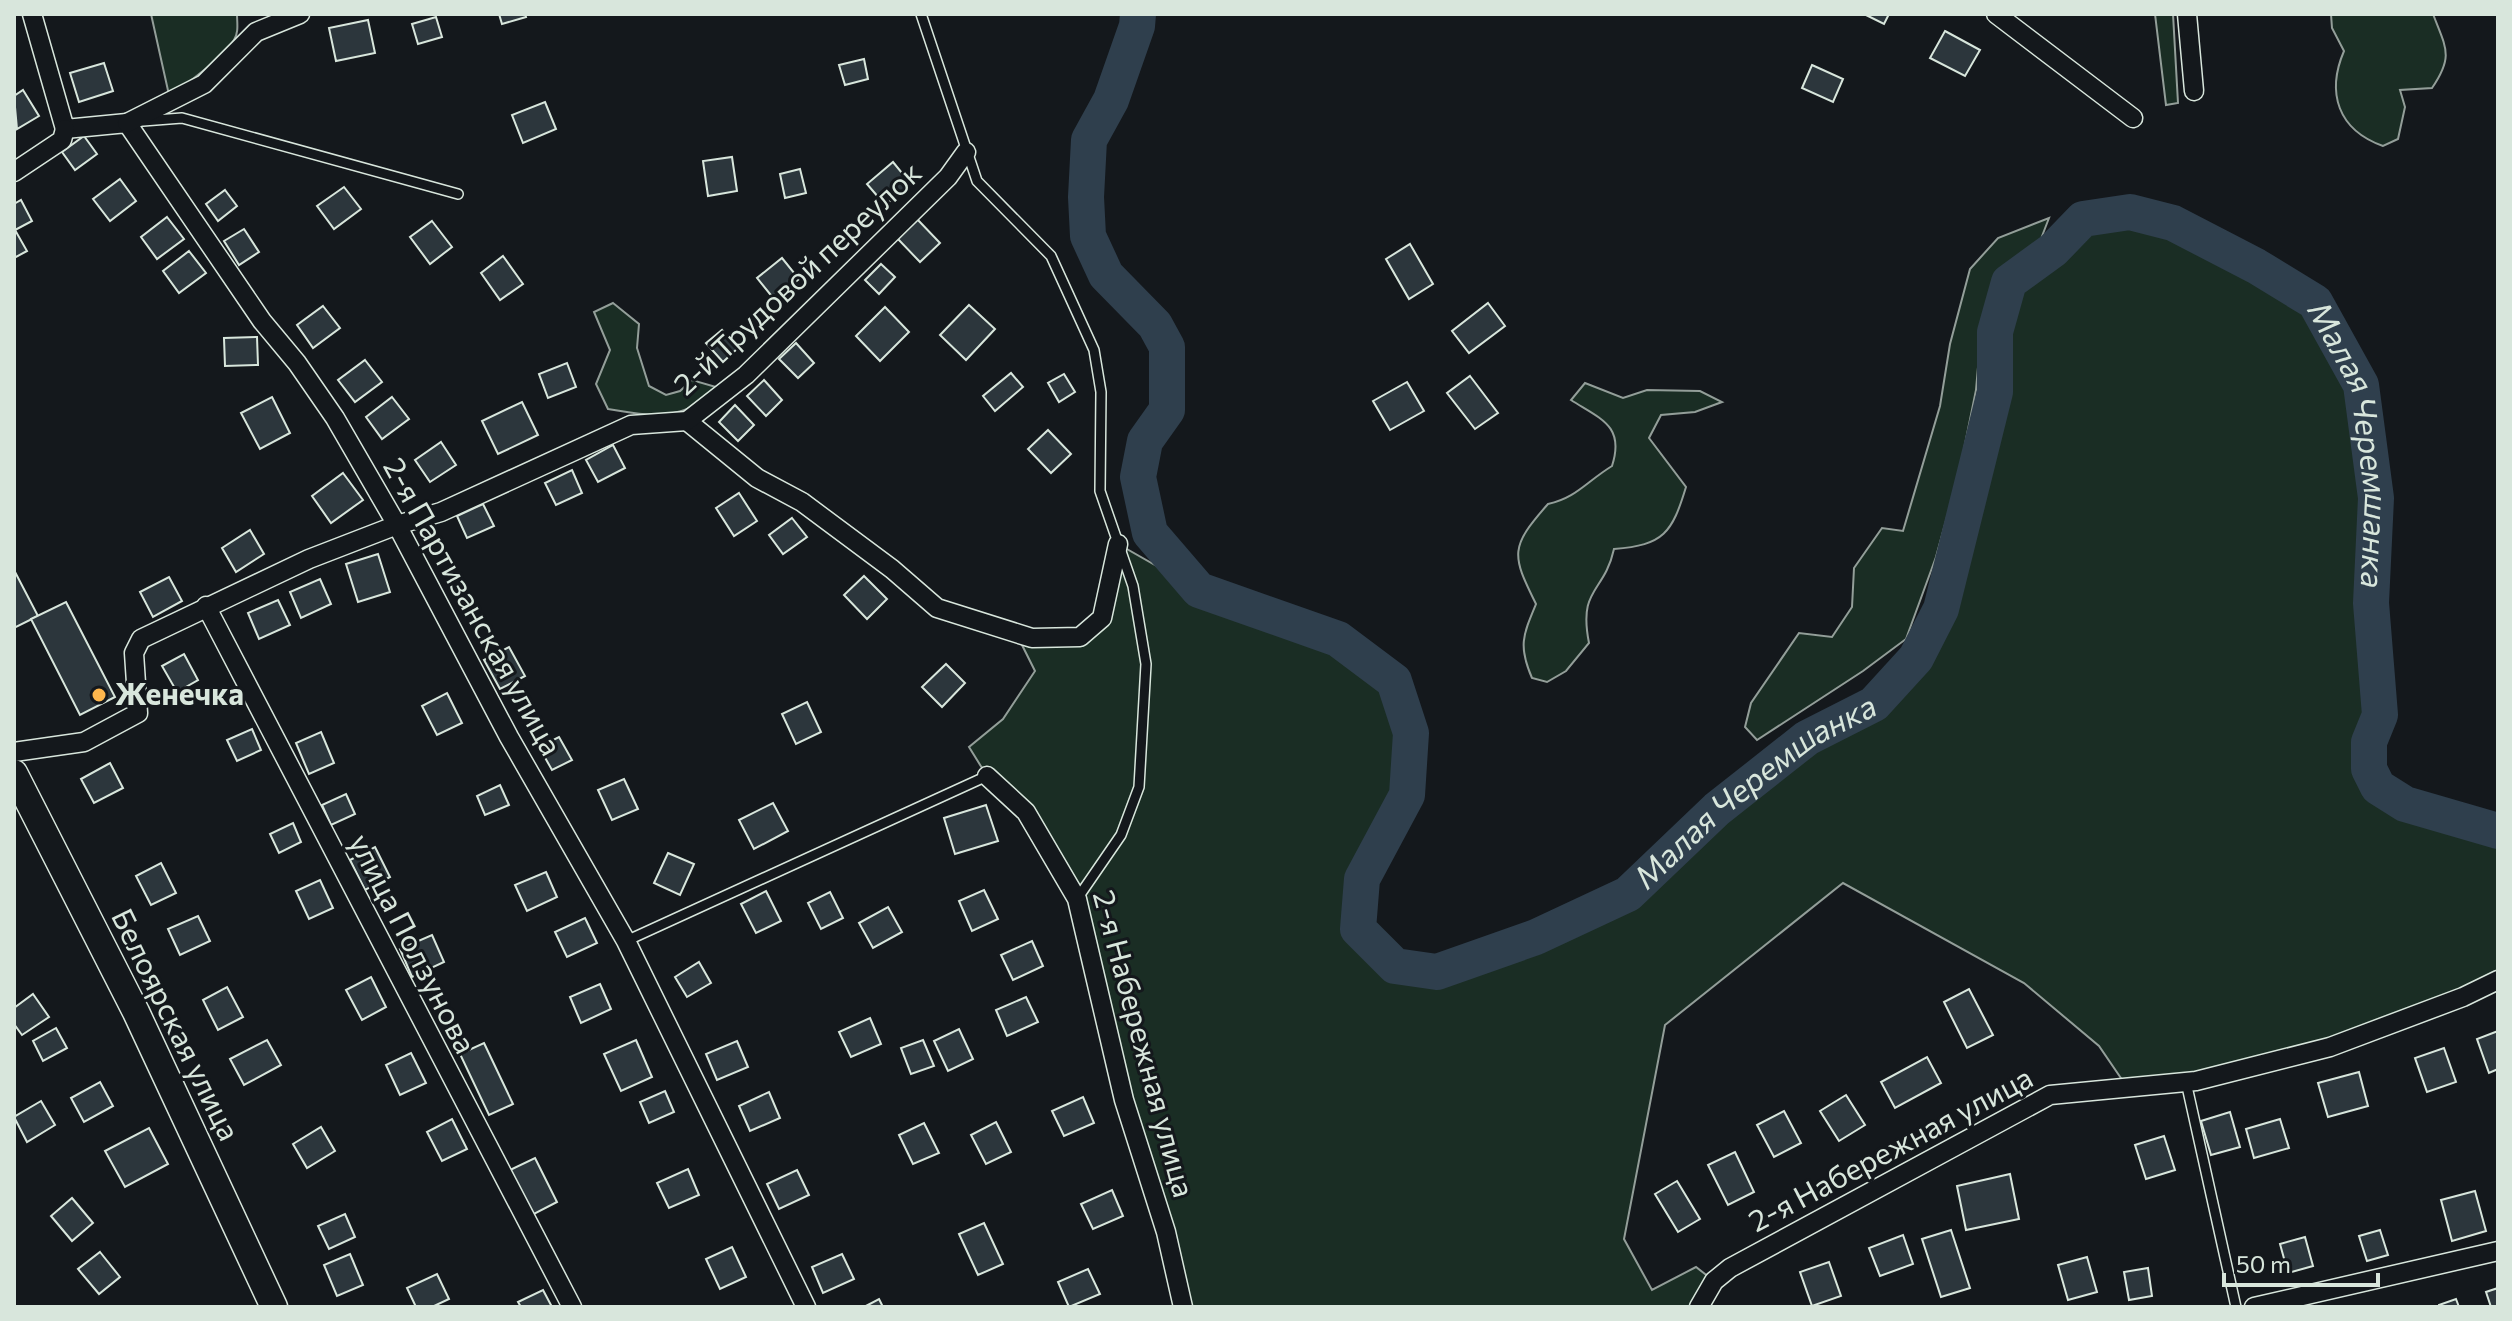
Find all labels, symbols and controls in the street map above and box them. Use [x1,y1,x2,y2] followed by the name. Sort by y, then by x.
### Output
[665,153,928,401] street label: 2-й Трудовой переулок
[2300,293,2398,589] water label: Малая Черемшанка
[377,451,571,761] street label: 2-я Партизанская улица
[115,674,244,711] place label: Женечка
[1624,684,1882,896] water label: Малая Черемшанка
[90,686,108,704] marker: Женечка
[343,827,486,1059] street label: улица Ползунова
[1087,886,1204,1201] street label: 2-я Набережная улица
[105,902,249,1146] street label: Белоярская улица
[1742,1057,2038,1238] street label: 2-я Набережная улица
[2224,1237,2378,1287] scale bar
[2236,1249,2291,1278] text: 50 m

